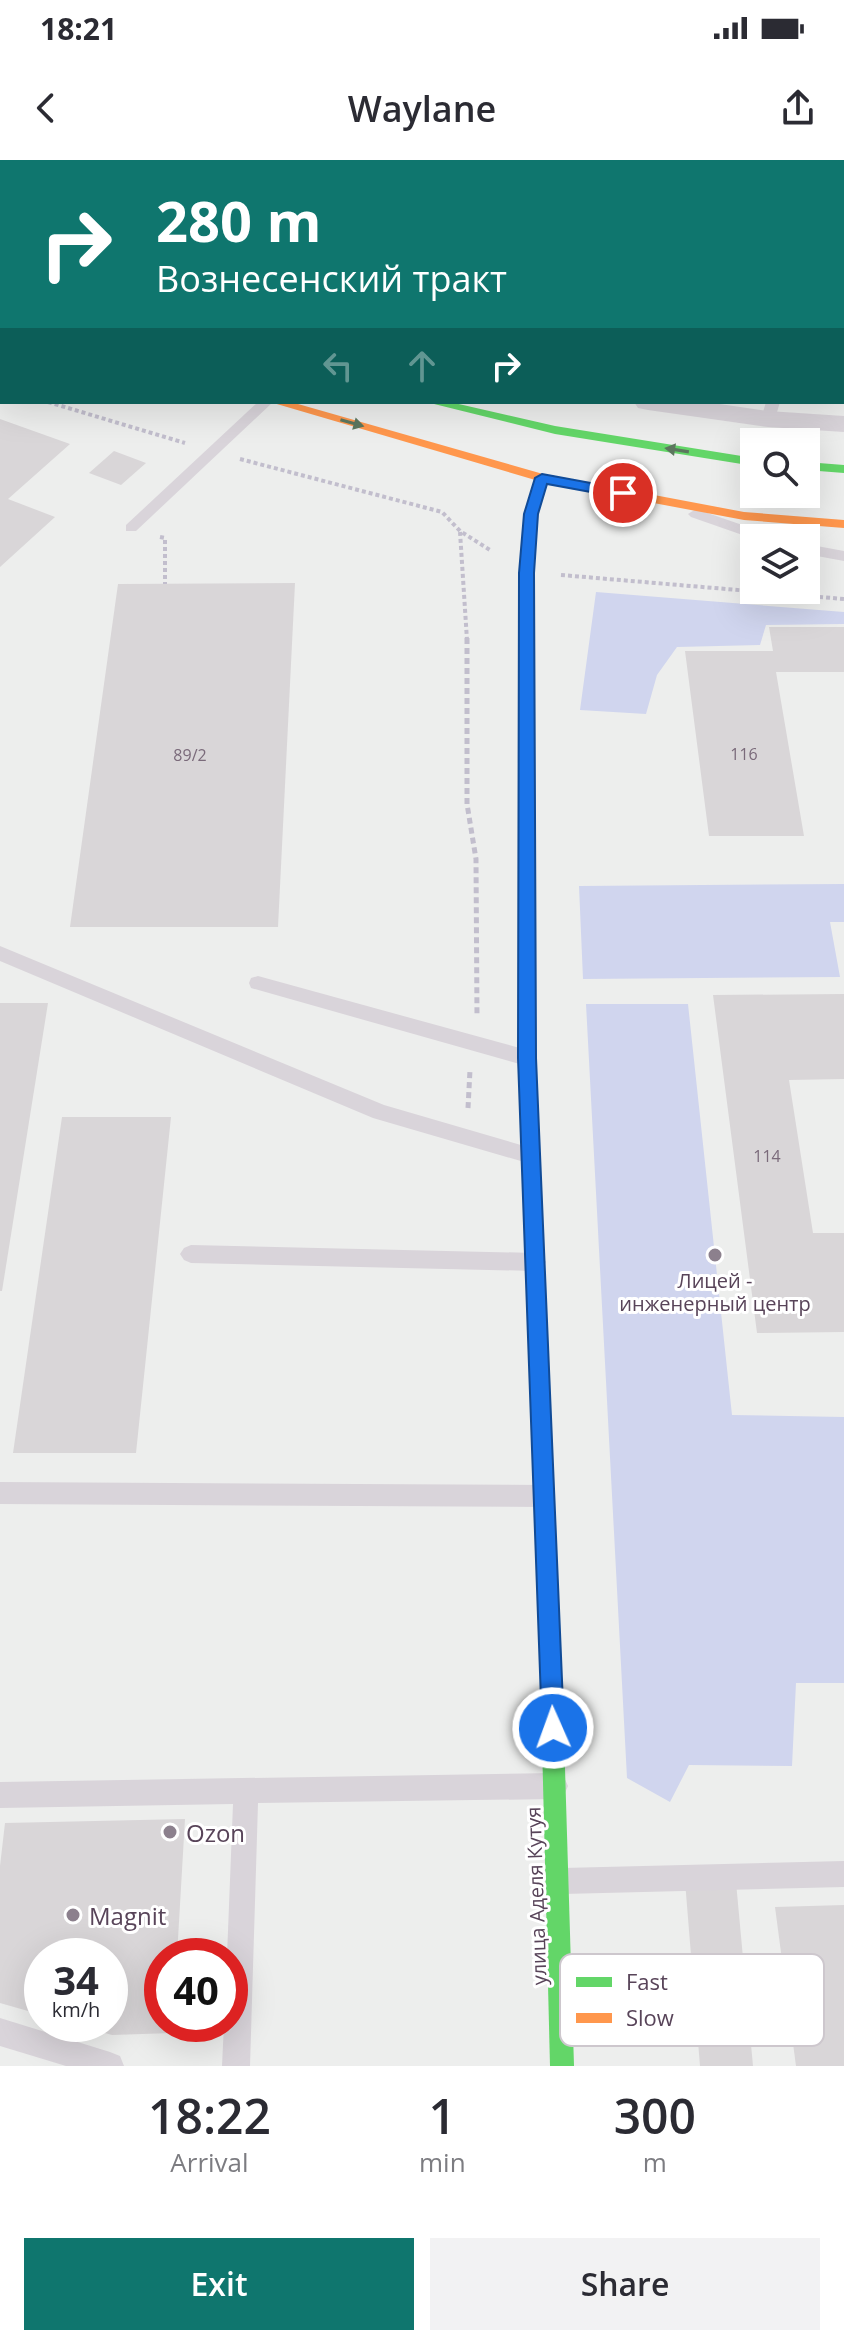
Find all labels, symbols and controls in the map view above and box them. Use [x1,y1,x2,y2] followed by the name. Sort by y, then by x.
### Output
[40,8,117,49] text: 18:21
[348,84,496,133] text: Waylane
[24,86,68,130] icon: back
[776,86,820,130] icon: share
[156,182,322,258] text: 280 m
[24,192,128,296] icon: right
[156,254,507,303] text: Вознесенский тракт
[316,344,360,388] icon: left
[400,344,444,388] icon: ahead
[484,344,528,388] icon: right
[340,418,365,430] one-way arrow
[740,428,820,604] map controls
[740,428,820,508] button: search
[664,443,689,456] one-way arrow
[589,459,657,527] pin
[601,471,645,515] icon: arrive
[740,524,820,604] button: layers
[730,743,758,765] house number: 116
[173,744,207,766] house number: 89/2
[753,1145,781,1167] house number: 114
[706,1246,724,1264] marker: Лицей - инженерный центр
[619,1267,811,1317] place label: Лицей - инженерный центр
[511,1686,595,1770] position arrow
[519,1806,553,1986] street label: улица Аделя Кутуя
[186,1816,245,1849] place label: Ozon
[161,1823,179,1841] marker: Ozon
[89,1899,166,1932] place label: Magnit
[64,1906,82,1924] marker: Magnit
[144,1938,248,2042] speed limit sign: 40
[53,1952,99,2007] text: 34
[560,1954,824,2046] legend
[626,1966,668,1996] text: Fast
[52,1996,100,2023] text: km/h
[626,2002,674,2032] text: Slow
[148,2083,271,2148] text: 18:22
[429,2083,456,2148] text: 1
[614,2083,696,2148] text: 300
[170,2144,249,2180] text: Arrival
[419,2144,466,2180] text: min
[643,2144,667,2180] text: m
[24,2238,414,2330] button: Exit
[430,2238,820,2330] button: Share

